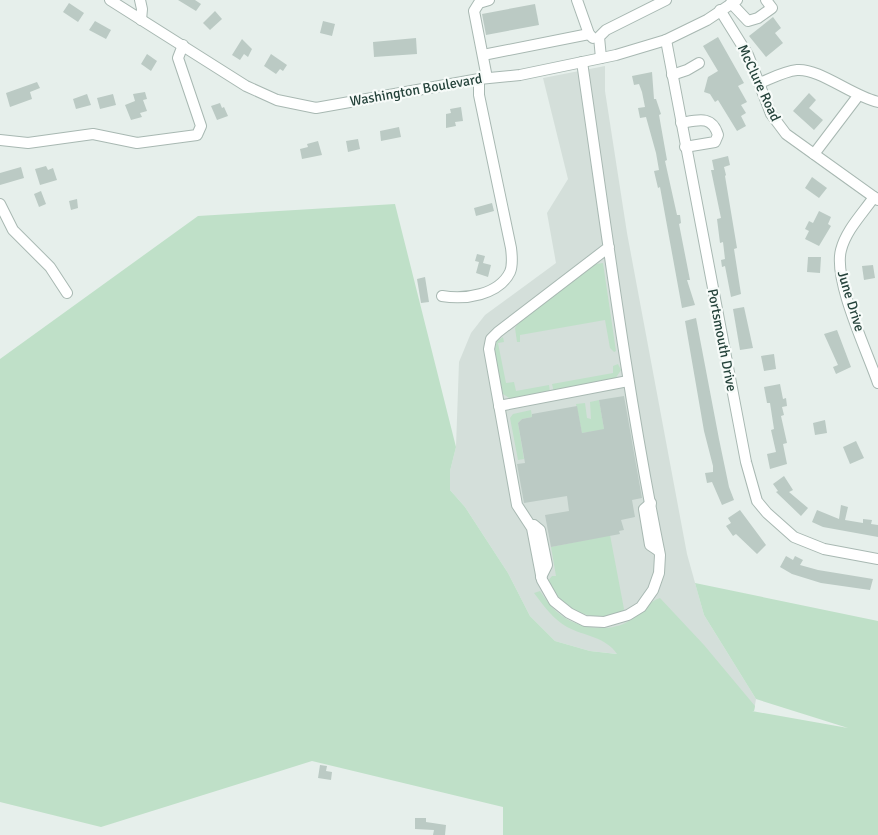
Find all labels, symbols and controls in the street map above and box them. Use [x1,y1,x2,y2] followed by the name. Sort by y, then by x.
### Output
[734,42,784,124] street label: McClure Road
[349,70,483,110] street label: Washington Boulevard
[834,268,868,334] street label: June Drive
[704,287,740,393] street label: Portsmouth Drive

